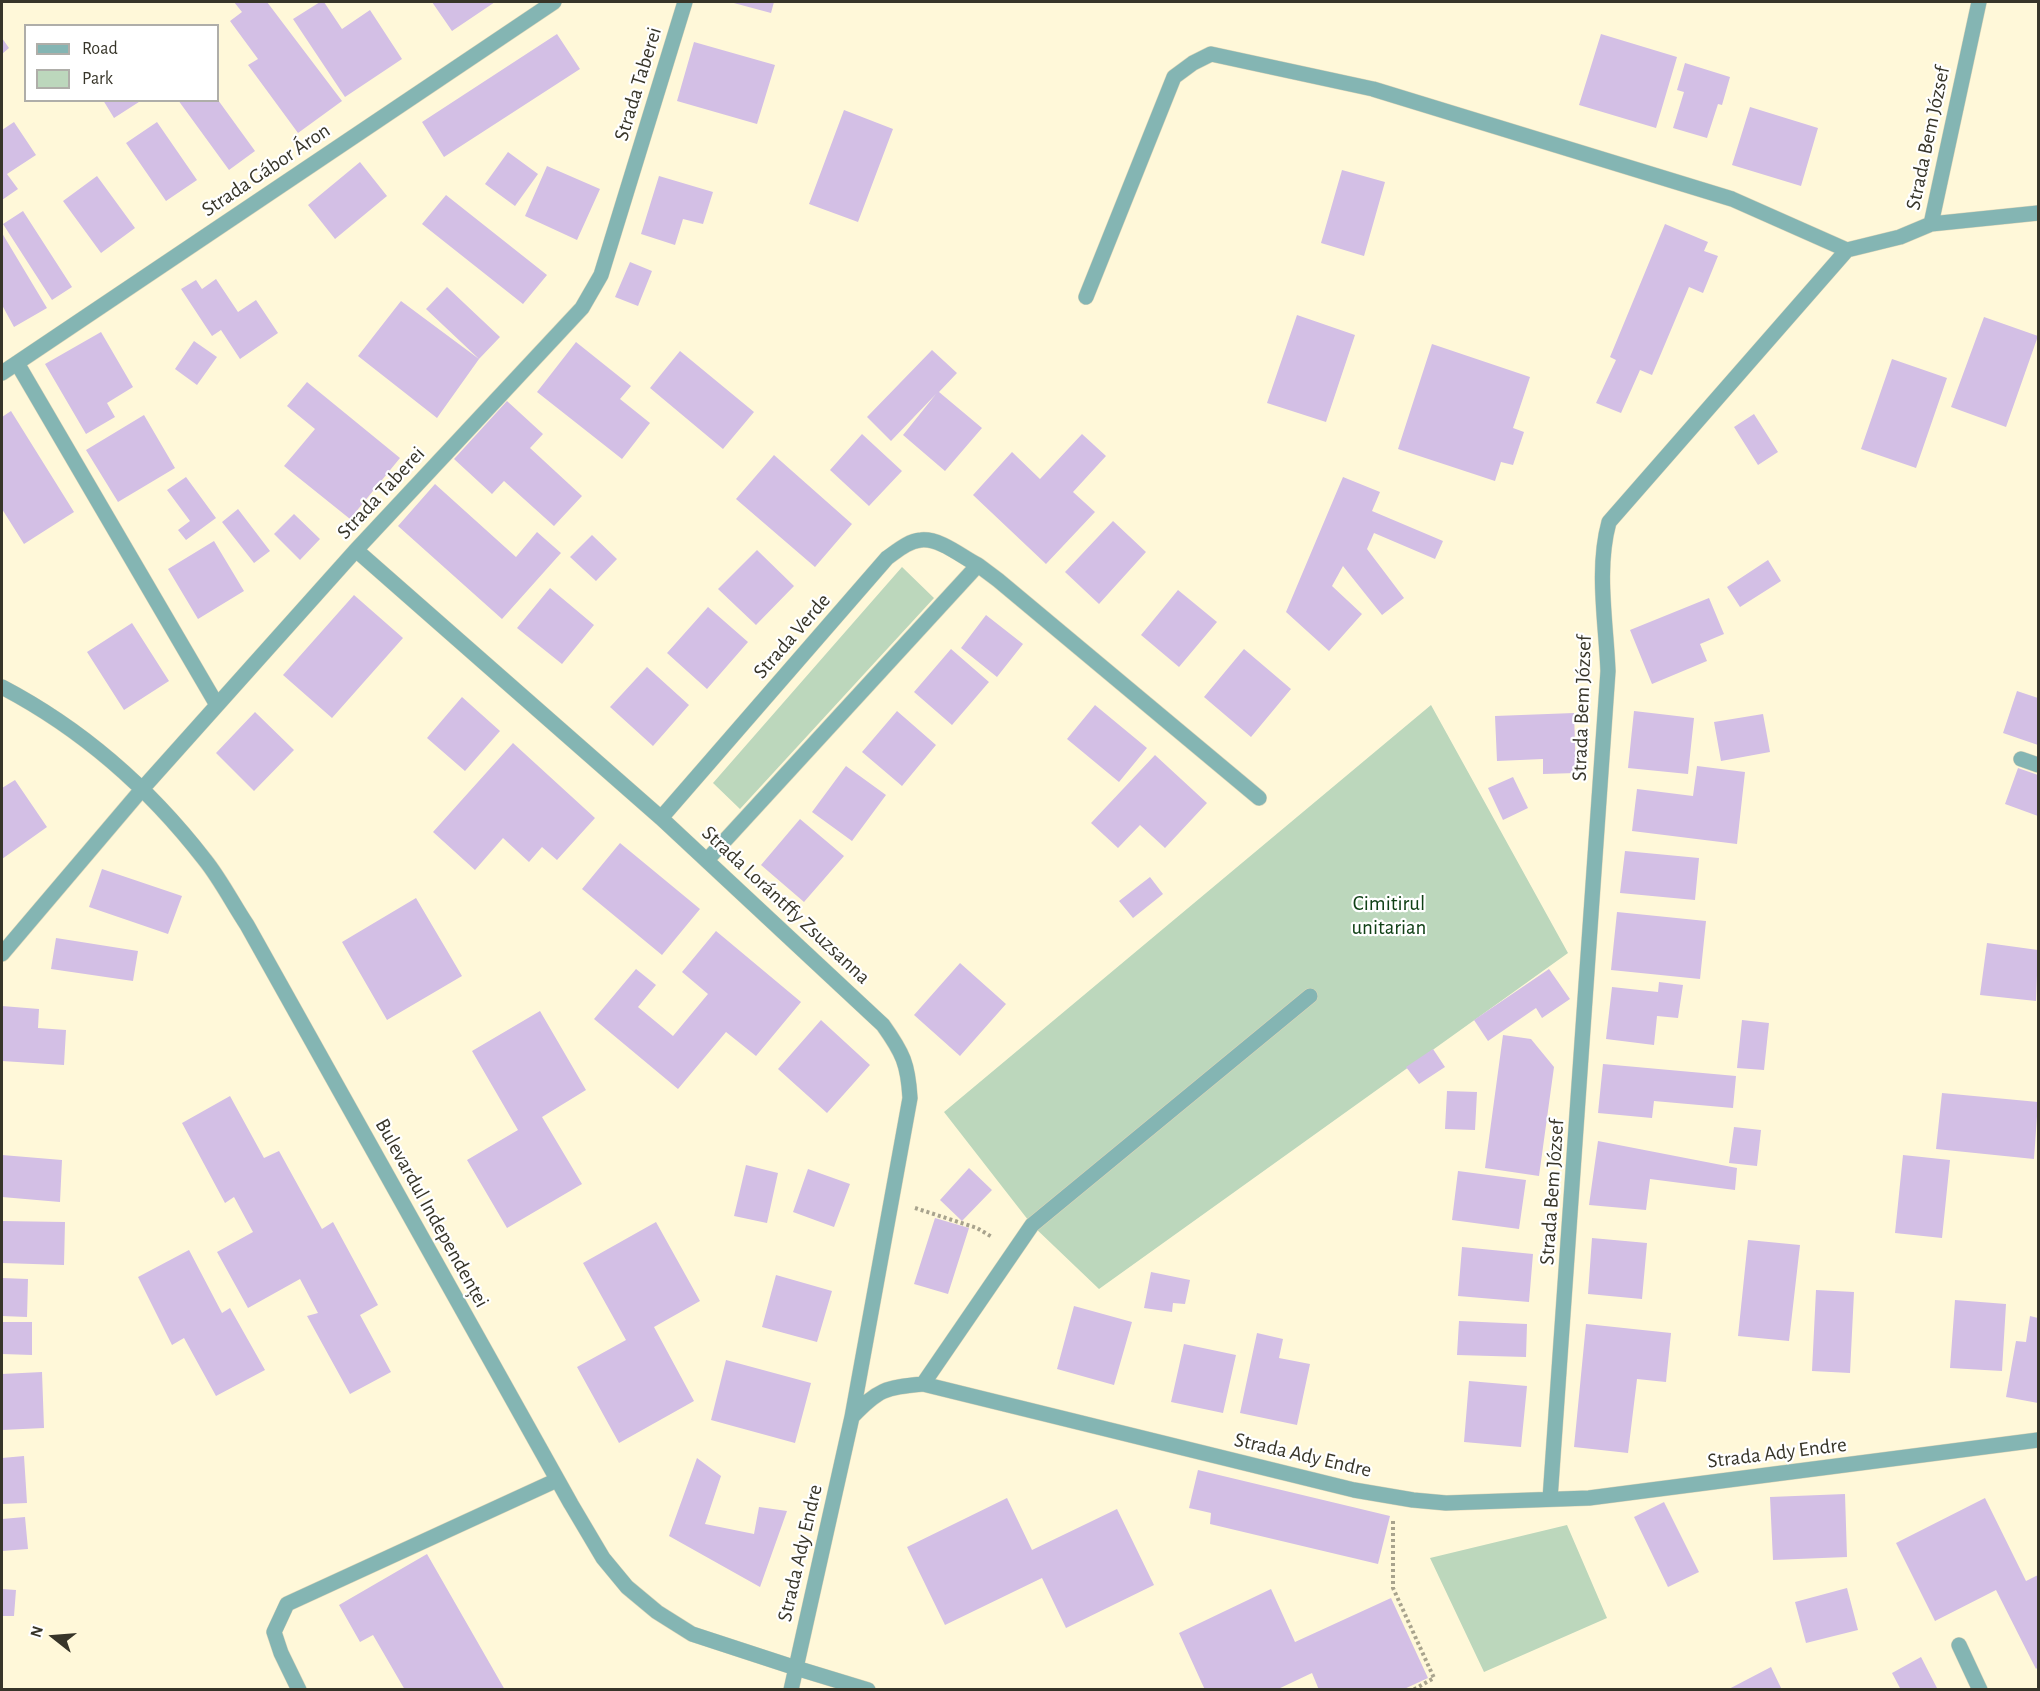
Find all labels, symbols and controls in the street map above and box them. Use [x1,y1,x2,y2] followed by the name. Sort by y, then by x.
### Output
[24,24,219,102] legend
[609,24,667,144] street label: Strada Taberei
[82,40,118,58] text: Road
[1900,64,1956,212] street label: Strada Bem József
[82,70,113,88] text: Park
[197,118,335,222] street label: Strada Gábor Áron
[332,441,430,545] street label: Strada Taberei
[748,588,836,684] street label: Strada Verde
[1567,634,1597,782] street label: Strada Bem József
[697,820,875,990] street label: Strada Lorántffy Zsuzsanna
[1352,891,1426,941] park label: Cimitirul unitarian
[369,1114,495,1312] street label: Bulevardul Independenței
[1534,1118,1570,1266] street label: Strada Bem József
[1232,1427,1374,1483] street label: Strada Ady Endre
[1706,1432,1848,1474] street label: Strada Ady Endre
[772,1482,828,1624] street label: Strada Ady Endre
[24,1607,84,1667] north arrow
[28,1624,46,1639] text: N

